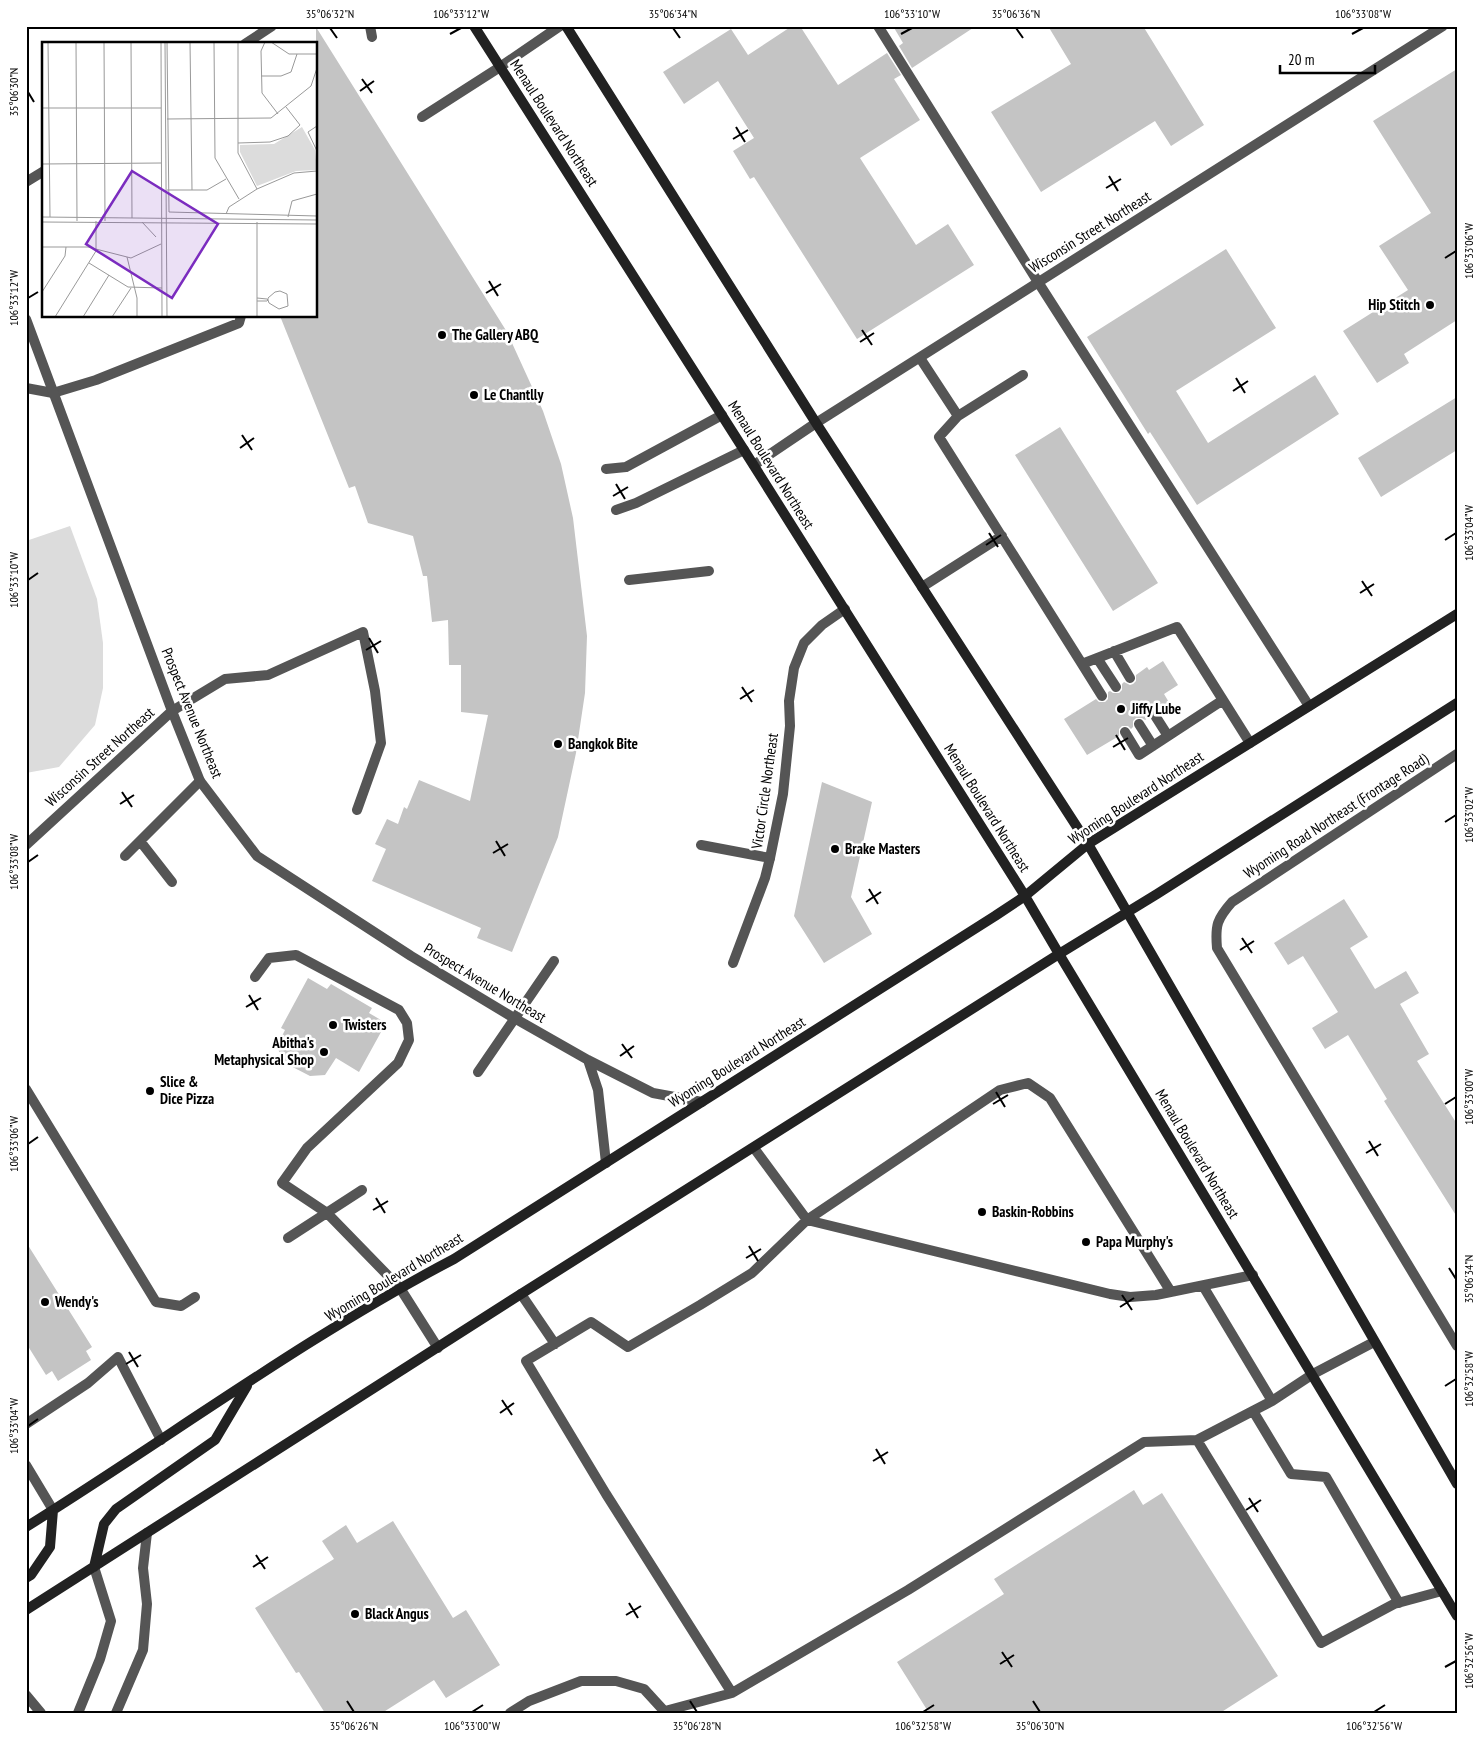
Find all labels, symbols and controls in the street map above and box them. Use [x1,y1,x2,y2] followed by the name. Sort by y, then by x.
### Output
[306,6,354,21] text: 35°06'32"N
[433,6,489,21] text: 106°33'12"W
[649,6,697,21] text: 35°06'34"N
[884,6,940,21] text: 106°33'10"W
[992,6,1040,21] text: 35°06'36"N
[1335,6,1391,21] text: 106°33'08"W
[42,42,318,318] inset map
[1280,42,1376,74] scale bar
[1288,50,1314,69] text: 20 m
[506,56,603,190] street label: Menaul Boulevard Northeast
[6,68,21,116] text: 35°06'30"N
[1025,186,1154,277] street label: Wisconsin Street Northeast
[1461,223,1476,279] text: 106°33'06"W
[6,270,21,326] text: 106°33'12"W
[1368,295,1420,314] place label: Hip Stitch
[1424,299,1436,311] marker: Hip Stitch
[452,325,539,344] place label: The Gallery ABQ
[436,329,448,341] marker: The Gallery ABQ
[484,385,544,404] place label: Le Chantlly
[468,389,480,401] marker: Le Chantlly
[724,397,819,532] street label: Menaul Boulevard Northeast
[1461,505,1476,561] text: 106°33'04"W
[6,552,21,608] text: 106°33'10"W
[158,645,227,781] street label: Prospect Avenue Northeast
[1130,699,1181,718] place label: Jiffy Lube
[41,703,158,811] street label: Wisconsin Street Northeast
[1115,703,1127,715] marker: Jiffy Lube
[747,732,782,851] street label: Victor Circle Northeast
[568,734,638,753] place label: Bangkok Bite
[552,738,564,750] marker: Bangkok Bite
[940,740,1035,875] street label: Menaul Boulevard Northeast
[1064,747,1207,848] street label: Wyoming Boulevard Northeast
[1240,748,1432,882] street label: Wyoming Road Northeast (Frontage Road)
[1461,787,1476,843] text: 106°33'02"W
[6,834,21,890] text: 106°33'08"W
[845,839,920,858] place label: Brake Masters
[829,843,841,855] marker: Brake Masters
[421,939,550,1027] street label: Prospect Avenue Northeast
[665,1012,809,1111] street label: Wyoming Boulevard Northeast
[343,1015,387,1034] place label: Twisters
[327,1019,339,1031] marker: Twisters
[214,1033,314,1069] place label: Abitha's Metaphysical Shop
[318,1046,330,1058] marker: Abitha's Metaphysical Shop
[1461,1069,1476,1125] text: 106°33'00"W
[160,1072,214,1108] place label: Slice & Dice Pizza
[144,1085,156,1097] marker: Slice & Dice Pizza
[1151,1086,1244,1222] street label: Menaul Boulevard Northeast
[6,1116,21,1172] text: 106°33'06"W
[992,1202,1074,1221] place label: Baskin-Robbins
[976,1206,988,1218] marker: Baskin-Robbins
[321,1228,466,1325] street label: Wyoming Boulevard Northeast
[1096,1232,1173,1251] place label: Papa Murphy's
[1080,1236,1092,1248] marker: Papa Murphy's
[1461,1255,1476,1303] text: 35°06'34"N
[54,1292,99,1311] place label: Wendy's
[39,1296,51,1308] marker: Wendy's
[1461,1351,1476,1407] text: 106°32'58"W
[6,1398,21,1454] text: 106°33'04"W
[365,1604,429,1623] place label: Black Angus
[349,1608,361,1620] marker: Black Angus
[1461,1633,1476,1689] text: 106°32'56"W
[330,1718,378,1733] text: 35°06'26"N
[444,1718,500,1733] text: 106°33'00"W
[673,1718,721,1733] text: 35°06'28"N
[895,1718,951,1733] text: 106°32'58"W
[1016,1718,1064,1733] text: 35°06'30"N
[1346,1718,1402,1733] text: 106°32'56"W

